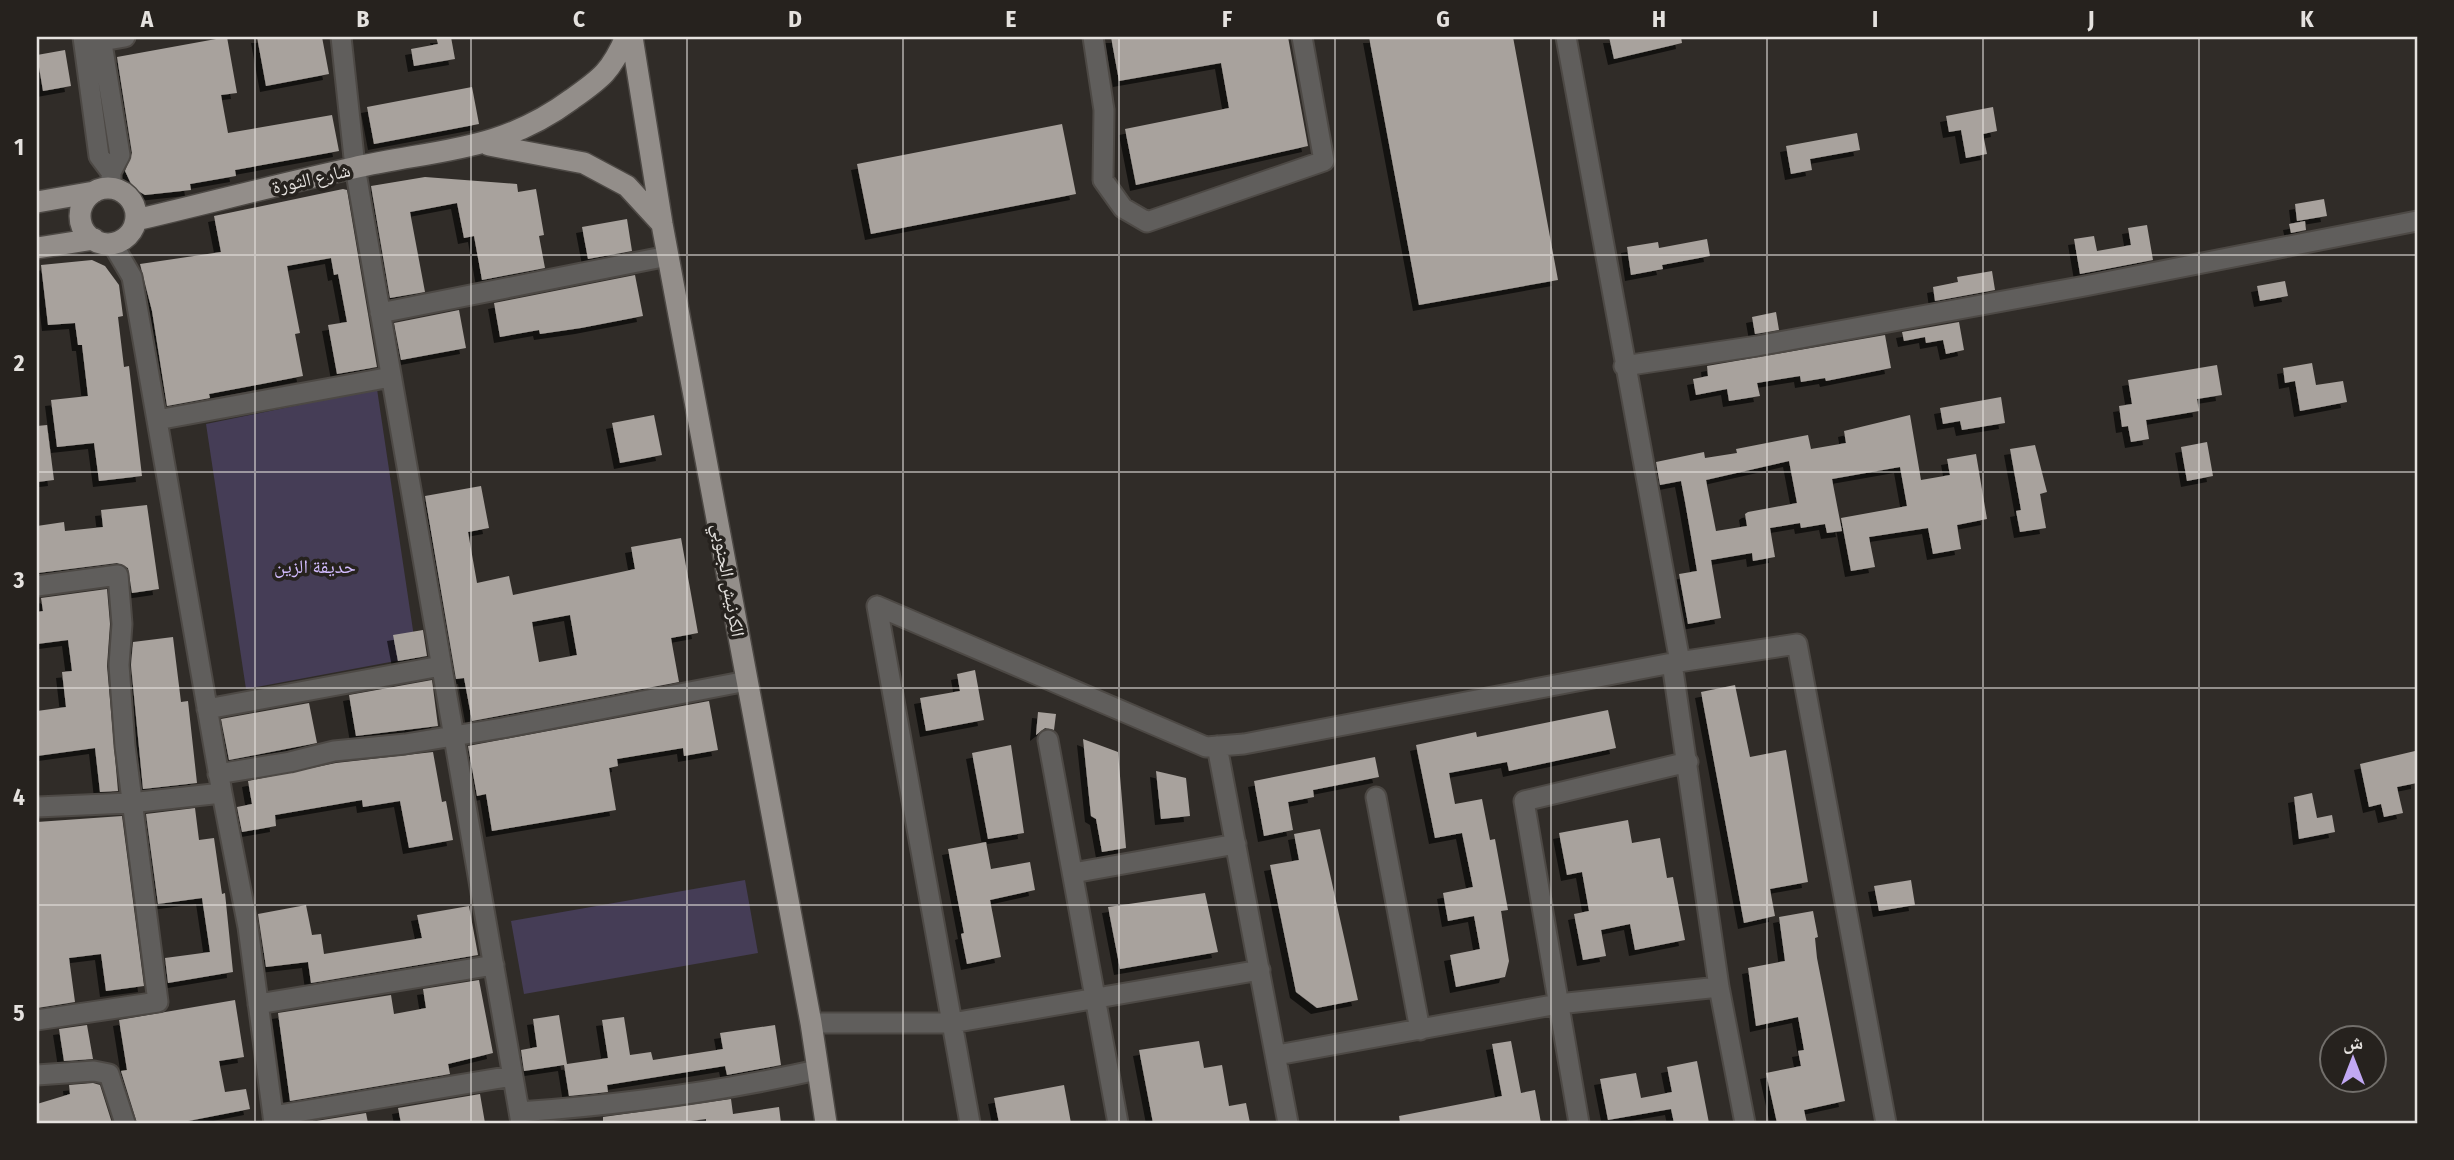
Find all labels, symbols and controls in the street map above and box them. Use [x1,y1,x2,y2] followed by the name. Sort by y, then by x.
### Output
[140,5,154,33] text: A
[357,5,370,33] text: B
[573,5,585,33] text: C
[788,5,802,33] text: D
[1006,5,1017,33] text: E
[1222,5,1232,33] text: F
[1436,5,1450,33] text: G
[1652,5,1666,33] text: H
[1872,5,1878,33] text: I
[2087,5,2094,33] text: J
[2300,5,2314,33] text: K
[14,133,24,161] text: 1
[270,158,353,199] street label: شارع الثورة
[13,349,25,377] text: 2
[703,522,750,639] street label: الكرنيش الجنوبي
[274,555,356,578] park label: حديقة الزين
[13,566,25,594] text: 3
[13,783,25,811] text: 4
[13,999,25,1027] text: 5
[2318,1024,2388,1094] north arrow
[2343,1031,2363,1054] text: ش

